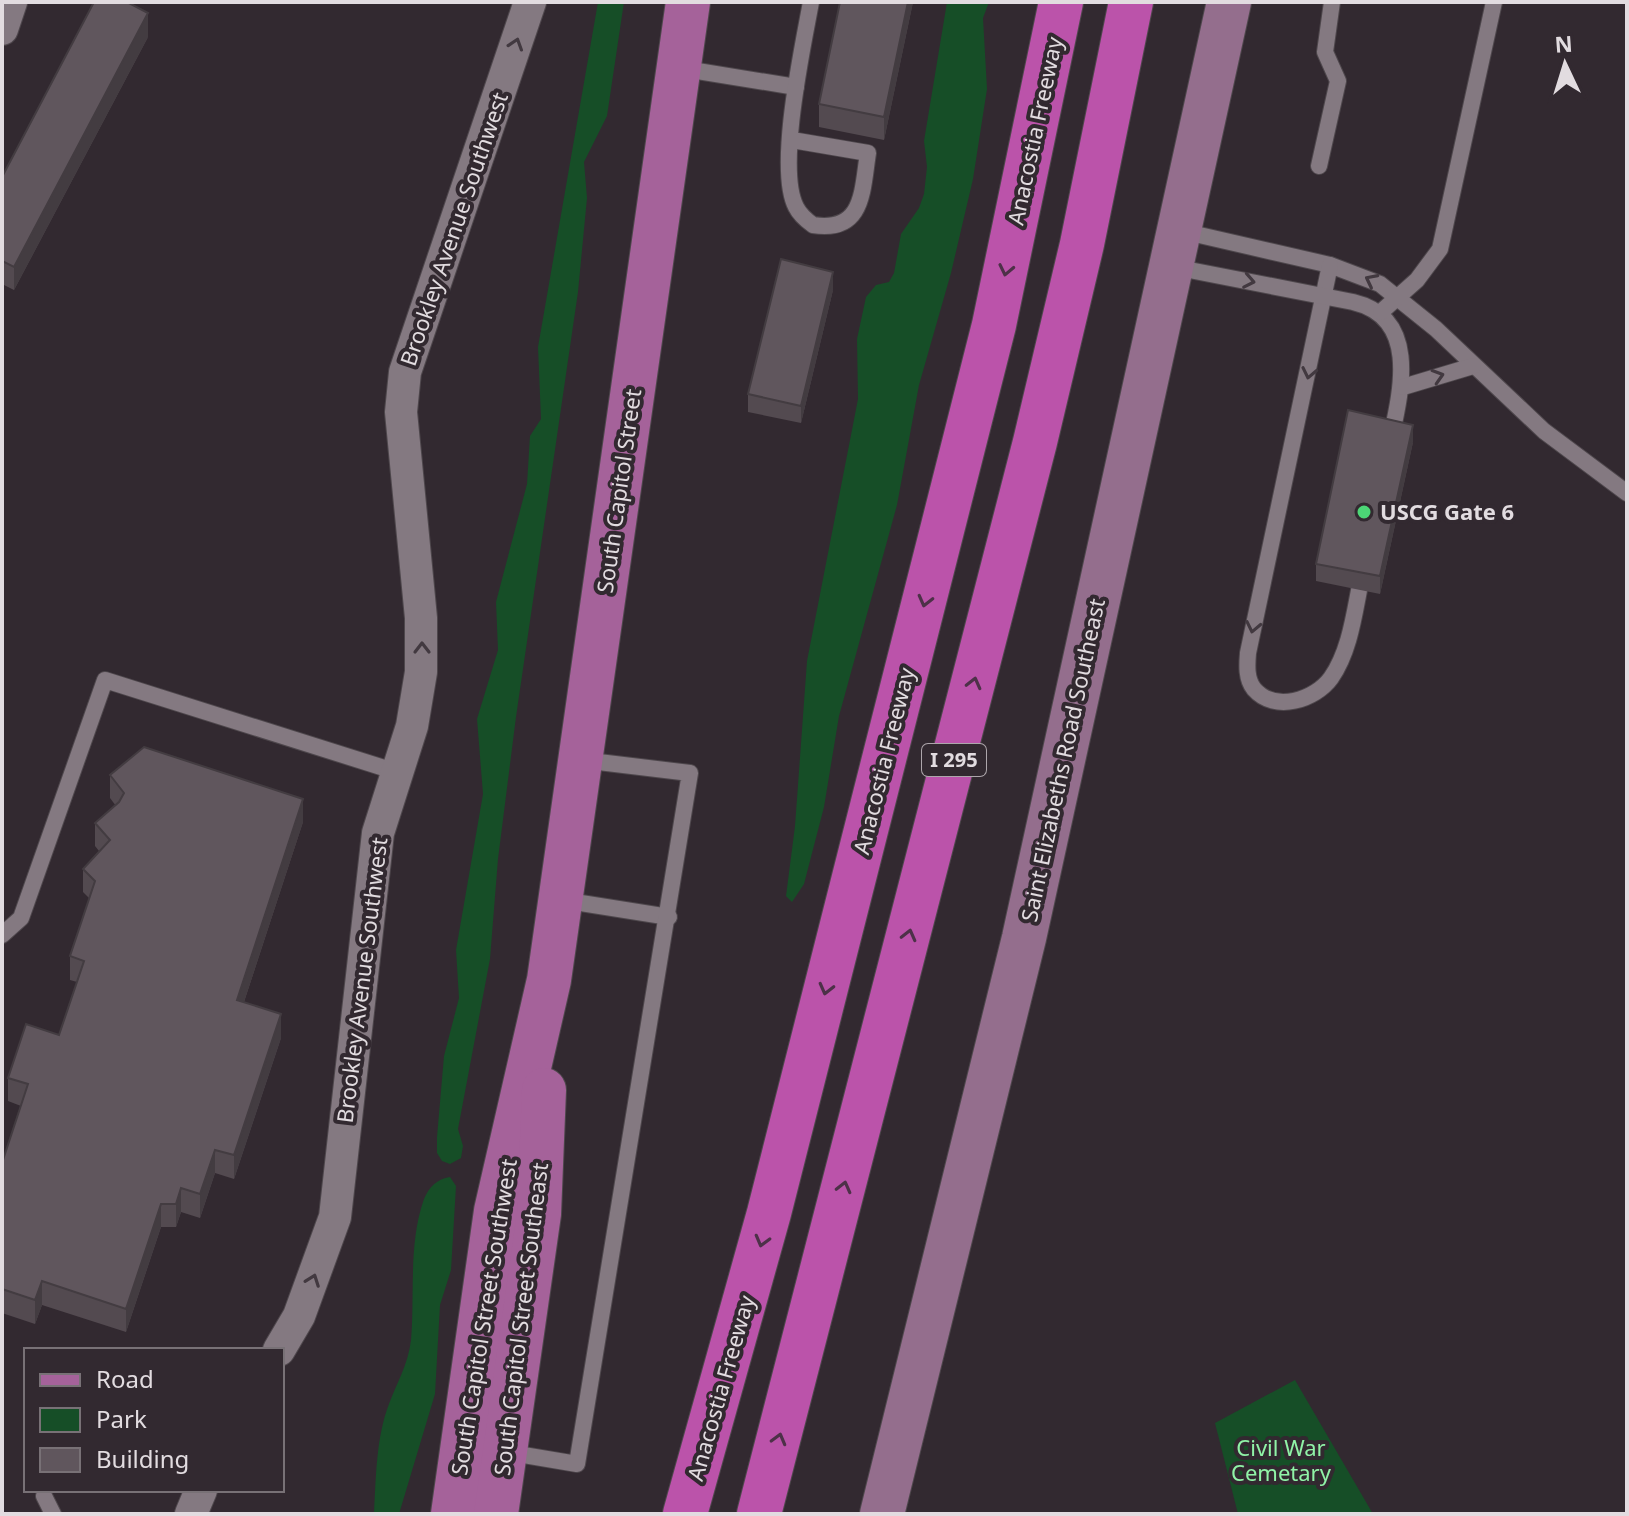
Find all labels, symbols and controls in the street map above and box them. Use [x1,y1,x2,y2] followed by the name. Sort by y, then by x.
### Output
[1525,24,1605,104] north arrow
[1554,27,1574,59] text: N
[999,33,1069,228] street label: Anacostia Freeway
[507,38,523,52] one-way arrow
[392,88,514,370] street label: Brookley Avenue Southwest
[998,263,1015,277] one-way arrow
[1242,272,1256,289] one-way arrow
[1365,274,1380,290] one-way arrow
[1301,365,1318,379] one-way arrow
[1430,369,1444,385] one-way arrow
[589,387,647,595] street label: South Capitol Street
[1380,496,1514,526] place label: USCG Gate 6
[1355,503,1373,521] marker: USCG Gate 6
[917,594,934,608] one-way arrow
[1013,595,1111,924] street label: Saint Elizabeths Road Southeast
[1245,619,1262,633] one-way arrow
[413,641,430,654] one-way arrow
[845,664,921,857] street label: Anacostia Freeway
[964,677,981,691] one-way arrow
[922,744,986,776] road number: I 295
[329,835,393,1124] street label: Brookley Avenue Southwest
[899,929,916,942] one-way arrow
[819,981,836,995] one-way arrow
[443,1156,523,1477] street label: South Capitol Street Southwest
[486,1161,554,1477] street label: South Capitol Street Southeast
[835,1180,852,1194] one-way arrow
[754,1233,771,1247] one-way arrow
[303,1274,319,1288] one-way arrow
[679,1291,761,1484] street label: Anacostia Freeway
[24,1348,284,1492] legend
[96,1362,154,1395] text: Road
[96,1402,147,1435] text: Park
[770,1432,787,1446] one-way arrow
[1231,1432,1332,1487] park label: Civil War Cemetary
[96,1442,189,1475] text: Building

